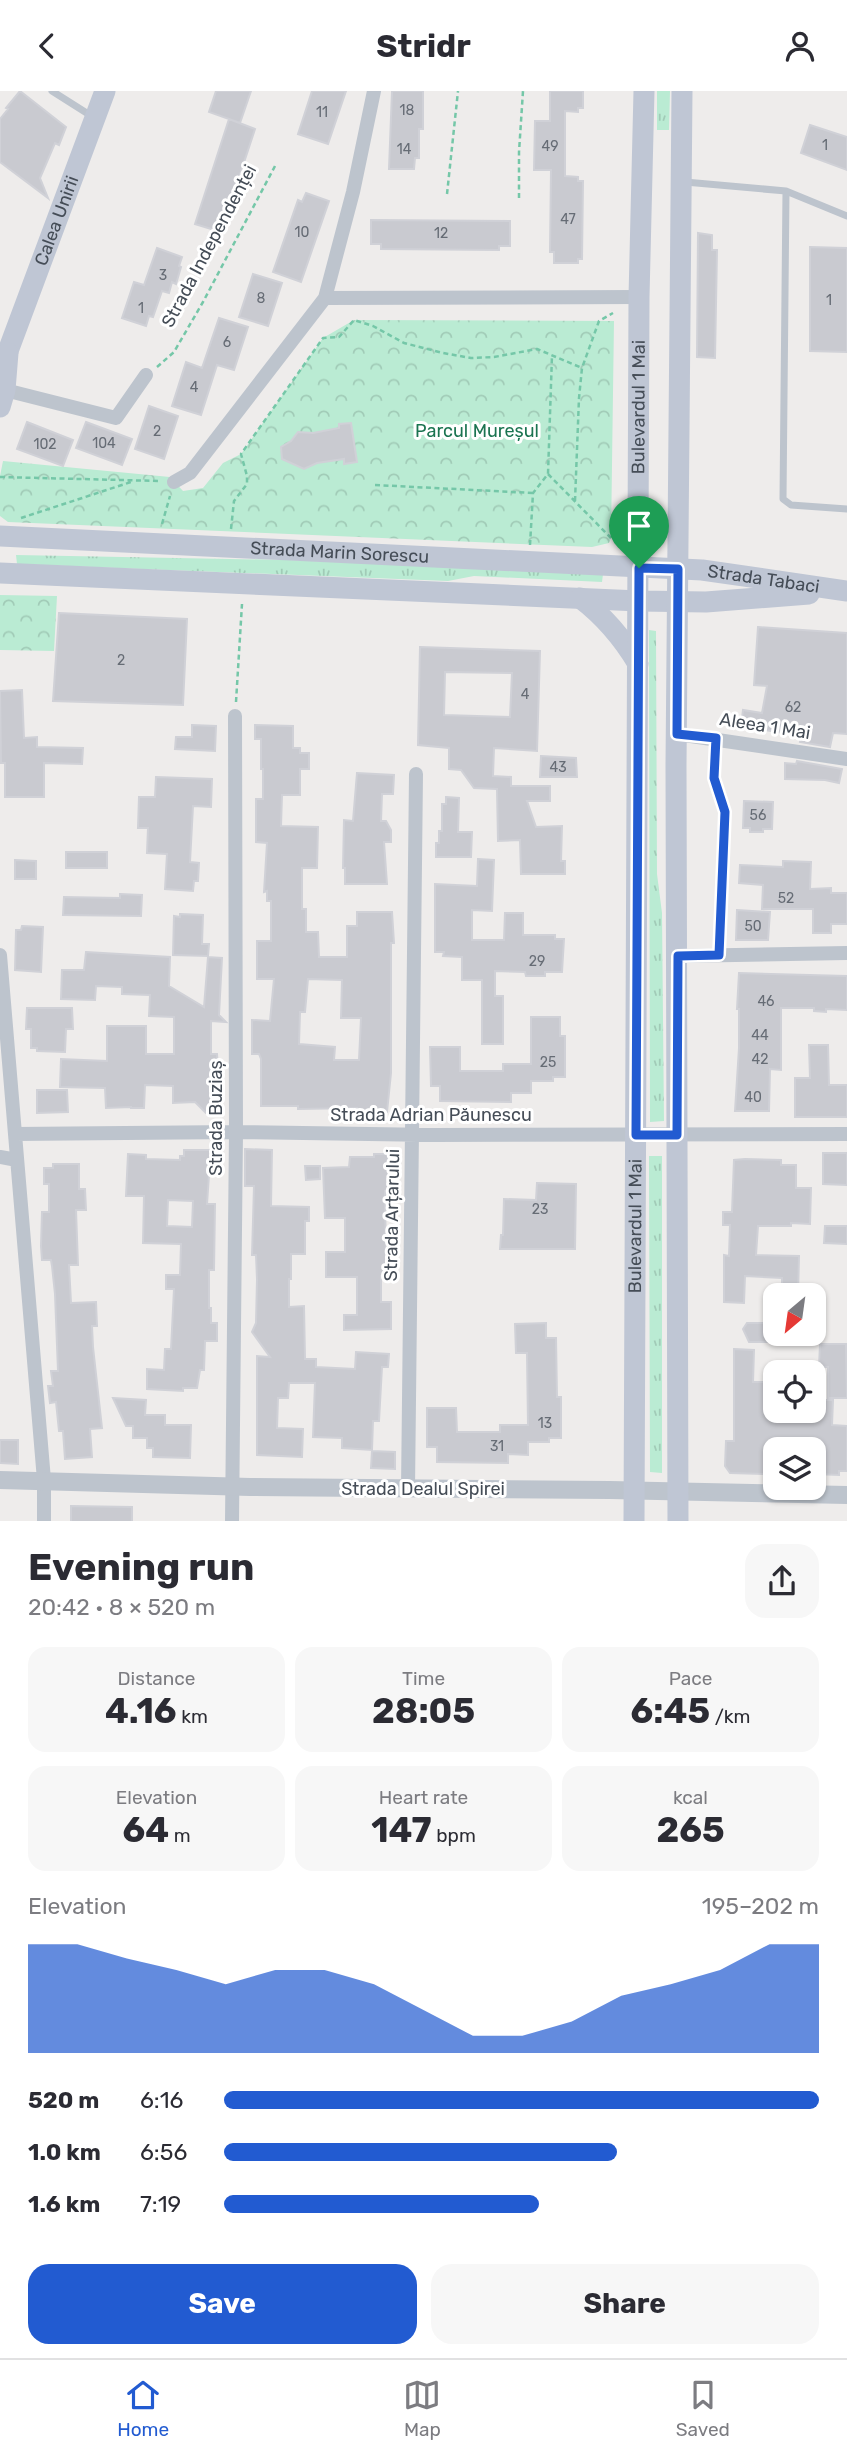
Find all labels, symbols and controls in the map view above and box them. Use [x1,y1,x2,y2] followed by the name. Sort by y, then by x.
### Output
[28,27,66,65] icon: back
[376,27,471,65] text: Stridr
[781,27,819,65] icon: person
[400,102,415,119] house number: 18
[316,104,328,121] house number: 11
[822,137,828,154] house number: 1
[542,138,558,155] house number: 49
[397,141,412,158] house number: 14
[157,161,261,331] street label: Strada Independenței
[30,173,83,269] street label: Calea Unirii
[560,211,576,228] house number: 47
[295,224,310,241] house number: 10
[434,225,448,242] house number: 12
[159,267,167,284] house number: 3
[257,290,266,307] house number: 8
[826,292,832,309] house number: 1
[138,300,144,317] house number: 1
[223,334,231,351] house number: 6
[627,340,650,474] street label: Bulevardul 1 Mai
[190,379,199,396] house number: 4
[415,420,539,442] park label: Parcul Mureșul
[153,423,161,440] house number: 2
[92,435,116,452] house number: 104
[33,436,57,453] house number: 102
[609,496,669,568] pin
[620,507,658,545] icon: arrive
[250,537,430,568] street label: Strada Marin Sorescu
[706,560,821,598] street label: Strada Tabaci
[117,652,125,669] house number: 2
[521,686,530,703] house number: 4
[785,699,801,716] house number: 62
[718,708,812,744] street label: Aleea 1 Mai
[549,759,567,776] house number: 43
[750,807,766,824] house number: 56
[778,890,794,907] house number: 52
[744,918,762,935] house number: 50
[529,953,545,970] house number: 29
[757,993,775,1010] house number: 46
[751,1027,769,1044] house number: 44
[752,1051,768,1068] house number: 42
[540,1054,556,1071] house number: 25
[205,1060,227,1176] street label: Strada Buziaș
[744,1089,762,1106] house number: 40
[330,1104,532,1126] street label: Strada Adrian Păunescu
[380,1149,404,1281] street label: Strada Arțarului
[624,1159,646,1293] street label: Bulevardul 1 Mai
[532,1201,548,1218] house number: 23
[763,1283,826,1346] north arrow
[763,1283,826,1500] map controls
[763,1360,826,1423] button: locate
[538,1415,552,1432] house number: 13
[763,1437,826,1500] button: layers
[490,1438,504,1455] house number: 31
[341,1478,505,1500] street label: Strada Dealul Spirei
[28,1544,254,1590] text: Evening run
[745,1544,819,1618] button: share
[28,1593,215,1621] text: 20:42 · 8 × 520 m
[118,1667,195,1690] text: Distance
[402,1667,445,1690] text: Time
[669,1667,712,1690] text: Pace
[105,1690,177,1732] text: 4.16
[372,1690,475,1732] text: 28:05
[630,1690,710,1732] text: 6:45
[177,1705,208,1728] text: km
[710,1705,751,1728] text: /km
[116,1786,197,1809] text: Elevation
[379,1786,468,1809] text: Heart rate
[673,1786,708,1809] text: kcal
[122,1809,169,1851] text: 64
[371,1809,432,1851] text: 147
[656,1809,725,1851] text: 265
[169,1824,191,1847] text: m
[432,1824,476,1847] text: bpm
[28,1892,127,1920] text: Elevation
[702,1892,819,1920] text: 195–202 m
[28,2086,99,2114] text: 520 m
[140,2086,183,2114] text: 6:16
[28,2138,101,2166] text: 1.0 km
[140,2138,187,2166] text: 6:56
[28,2190,100,2218] text: 1.6 km
[140,2190,181,2218] text: 7:19
[28,2264,417,2344] button: Save
[431,2264,819,2344] button: Share
[117,2376,169,2441] tab: Home
[403,2376,441,2441] tab: Map
[676,2376,730,2441] tab: Saved

